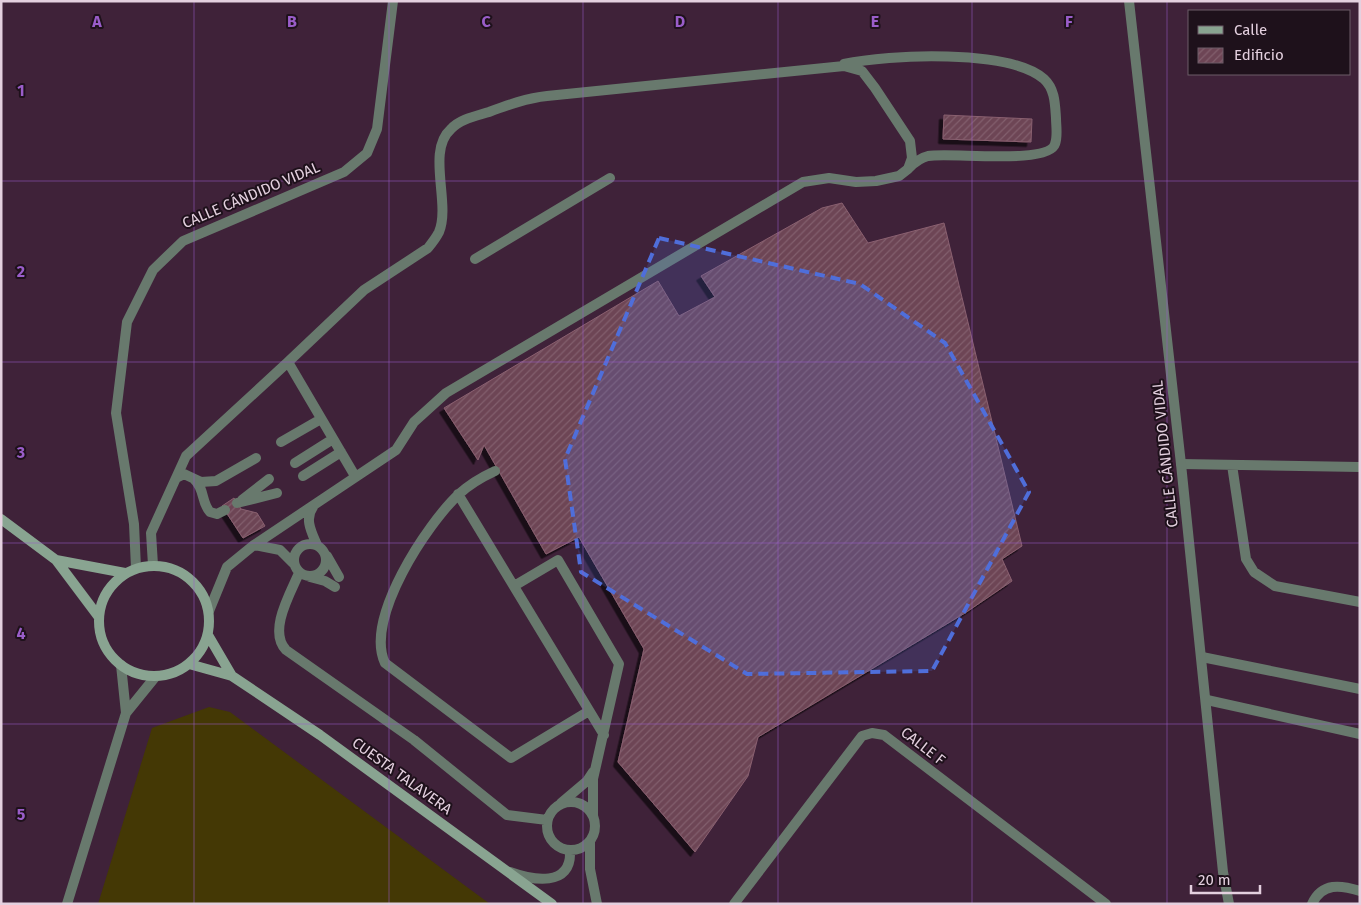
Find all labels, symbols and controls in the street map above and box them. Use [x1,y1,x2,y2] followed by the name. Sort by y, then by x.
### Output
[1188,10,1351,75] legend
[91,12,102,31] text: A
[287,12,297,31] text: B
[481,12,491,31] text: C
[675,12,685,31] text: D
[871,12,879,31] text: E
[1065,12,1073,31] text: F
[1234,21,1267,39] text: Calle
[1234,46,1284,64] text: Edificio
[17,81,25,100] text: 1
[180,158,323,232] street label: CALLE CÁNDIDO VIDAL
[17,262,25,281] text: 2
[1148,379,1182,528] street label: CALLE CÁNDIDO VIDAL
[16,443,25,462] text: 3
[16,624,26,643] text: 4
[897,723,949,769] street label: CALLE F
[349,734,456,818] street label: CUESTA TALAVERA
[17,805,26,824] text: 5
[1191,862,1260,894] scale bar
[1198,871,1231,889] text: 20 m

